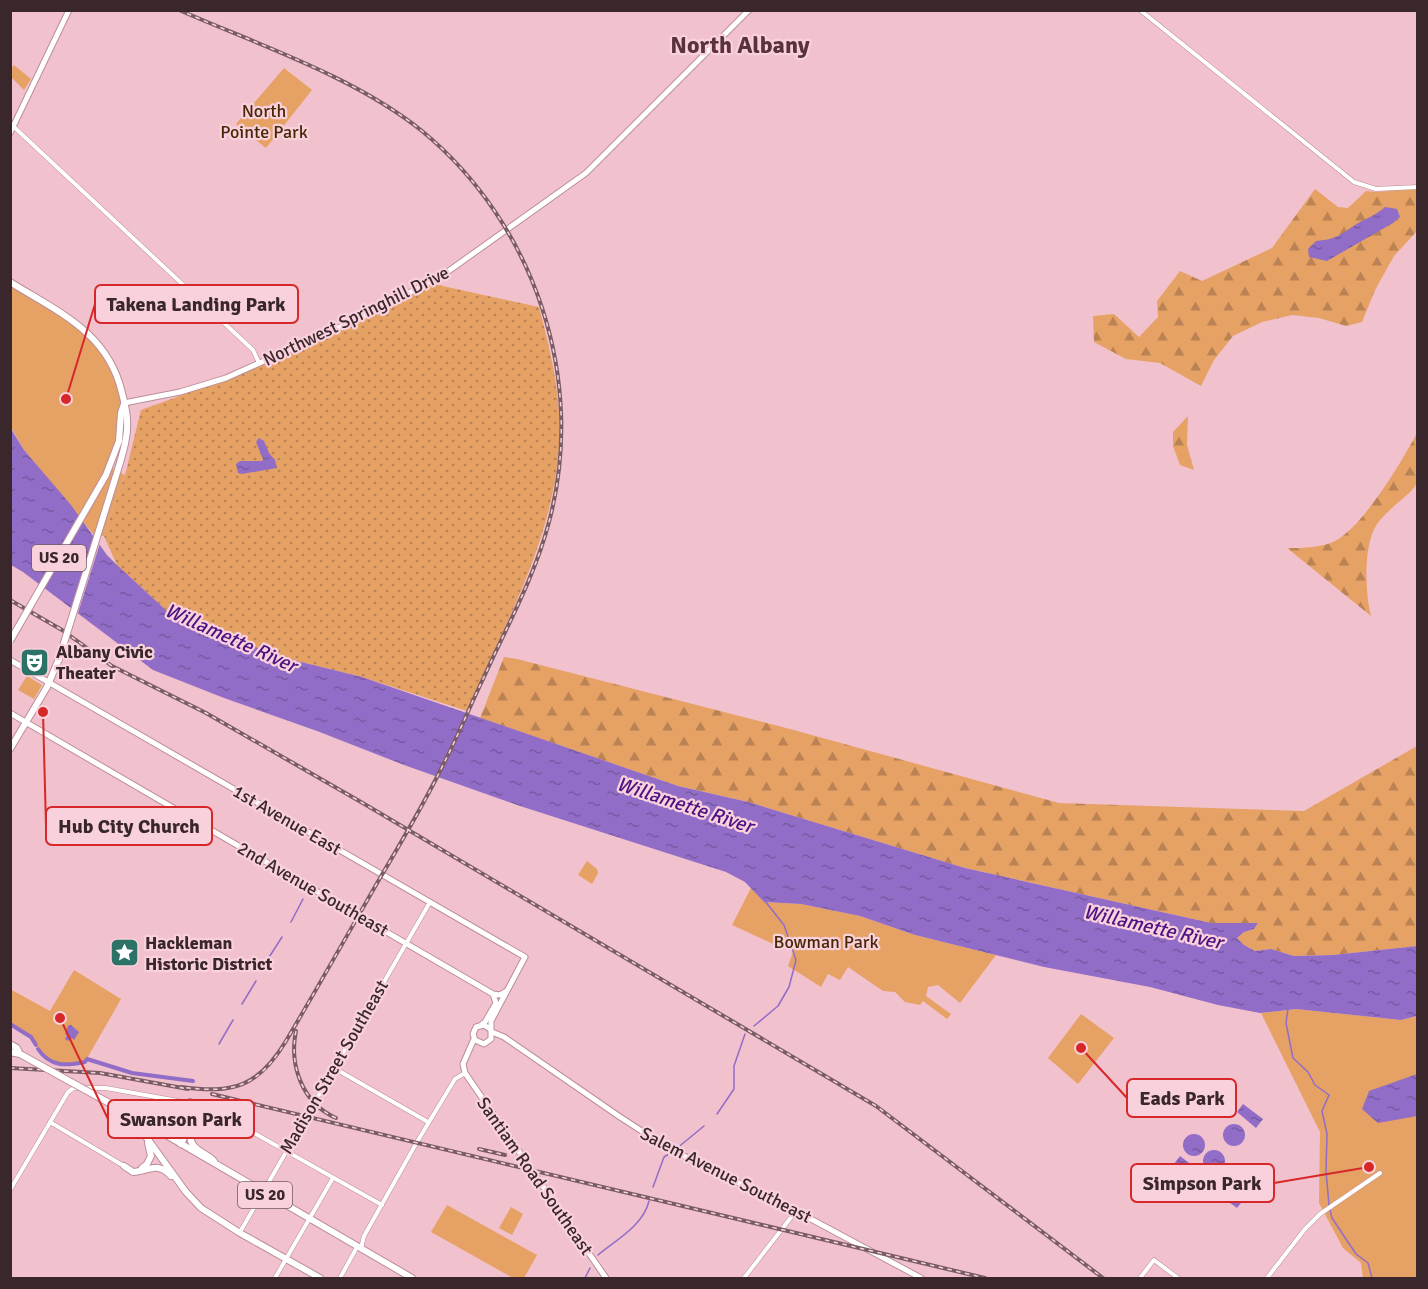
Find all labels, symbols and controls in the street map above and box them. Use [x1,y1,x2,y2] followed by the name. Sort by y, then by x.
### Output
[670,30,810,60] district label: North Albany
[220,100,308,143] park label: North Pointe Park
[259,261,453,371] street label: Northwest Springhill Drive
[95,285,298,323] callout: Takena Landing Park
[106,292,286,317] text: Takena Landing Park
[32,545,86,571] road number: US 20
[161,598,303,679] water label: Willamette River
[56,641,153,684] place label: Albany Civic Theater
[19,646,51,678] theatre icon: Albany Civic Theater
[614,771,759,840] water label: Willamette River
[229,780,345,860] street label: 1st Avenue East
[46,807,212,845] callout: Hub City Church
[58,814,200,839] text: Hub City Church
[233,837,393,941] street label: 2nd Avenue Southeast
[1081,899,1227,956] water label: Willamette River
[774,931,878,953] park label: Bowman Park
[145,932,273,975] place label: Hackleman Historic District
[108,937,140,969] place icon: Hackleman Historic District
[275,976,393,1158] street label: Madison Street Southeast
[1127,1079,1236,1117] callout: Eads Park
[1139,1086,1225,1111] text: Eads Park
[472,1093,598,1259] street label: Santiam Road Southeast
[108,1100,254,1138] callout: Swanson Park
[120,1107,242,1132] text: Swanson Park
[637,1122,815,1228] street label: Salem Avenue Southeast
[1131,1164,1274,1202] callout: Simpson Park
[1143,1171,1262,1196] text: Simpson Park
[238,1182,292,1208] road number: US 20

